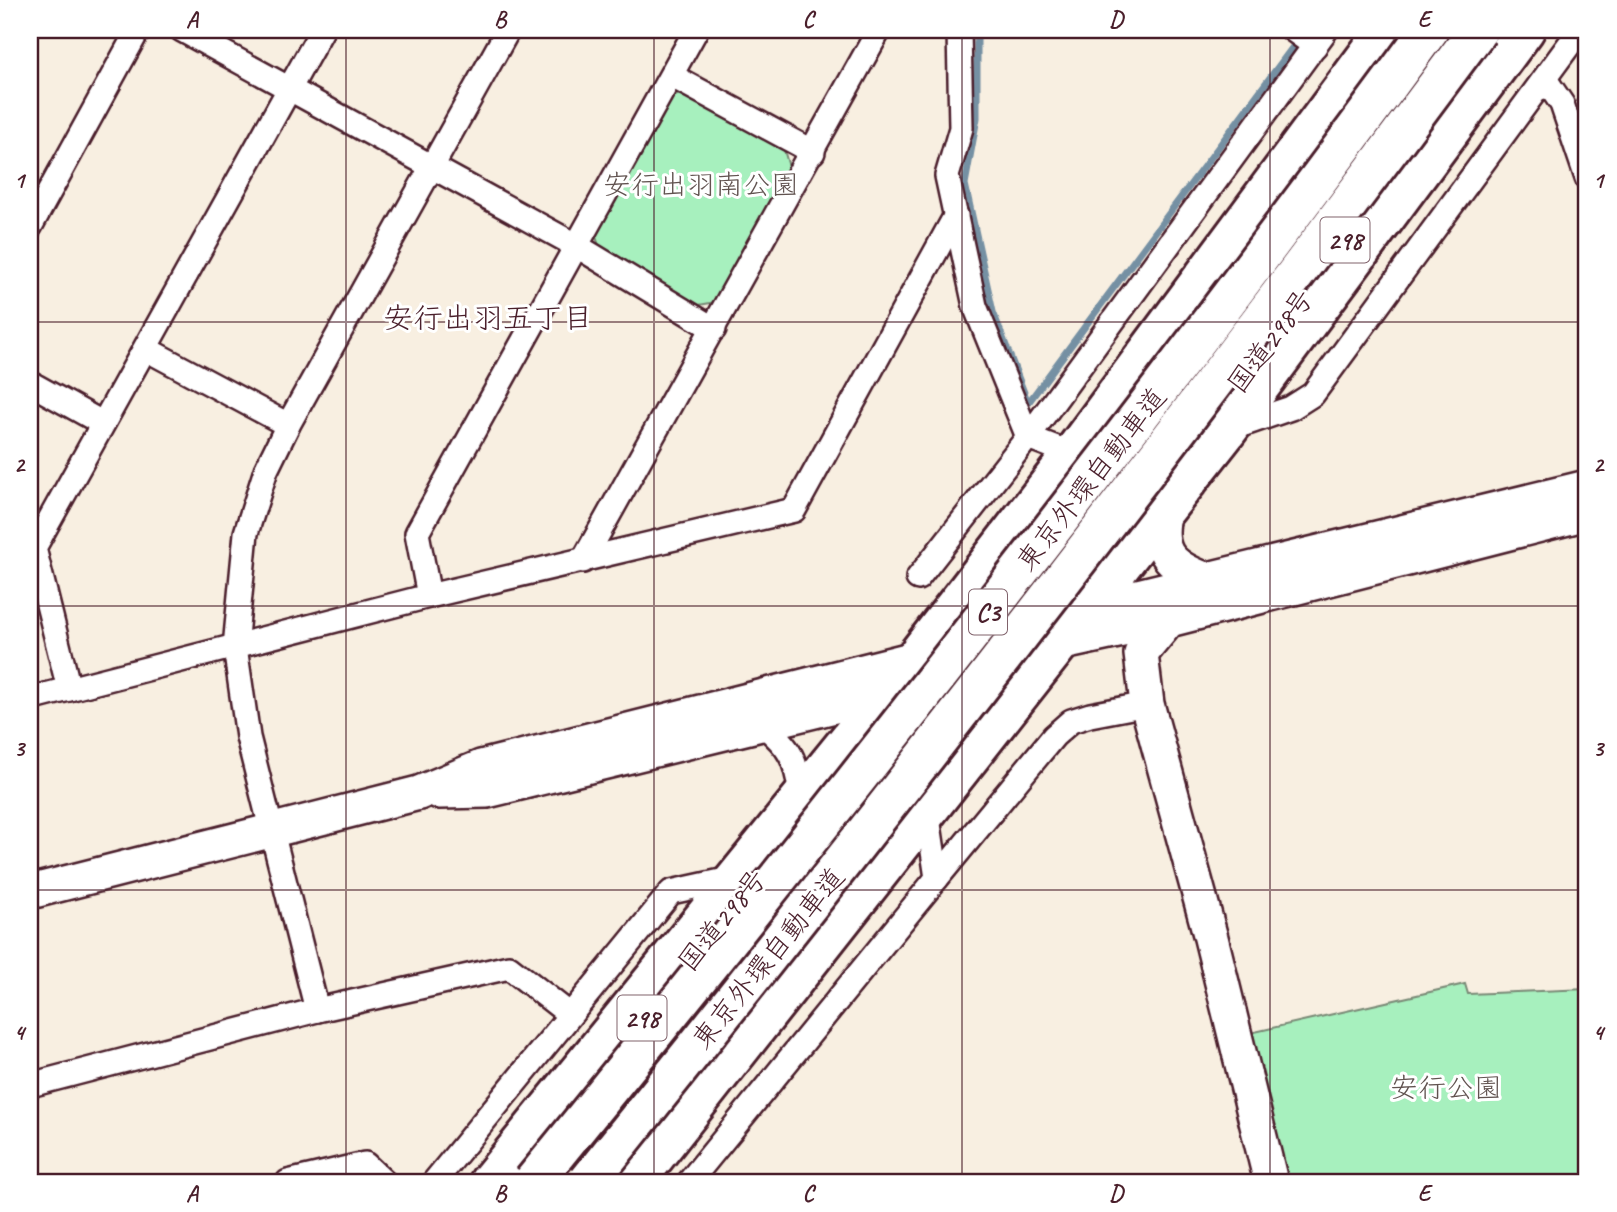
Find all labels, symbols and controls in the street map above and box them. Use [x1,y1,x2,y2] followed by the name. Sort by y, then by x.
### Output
[186,5,200,34] text: A
[494,5,508,34] text: B
[803,5,817,34] text: C
[1109,5,1125,34] text: D
[1418,5,1434,34] text: E
[14,166,27,195] text: 1
[1593,166,1606,195] text: 1
[603,167,799,202] park label: 安行出羽南公園
[1320,218,1370,262] road number: 298
[1219,282,1321,400] street label: 国道298号
[383,299,593,337] district label: 安行出羽五丁目
[1008,380,1174,578] street label: 東京外環自動車道
[14,450,27,479] text: 2
[1593,450,1606,479] text: 2
[969,590,1007,634] road number: C3
[14,734,27,763] text: 3
[1593,734,1606,763] text: 3
[684,860,852,1056] street label: 東京外環自動車道
[670,862,774,978] street label: 国道298号
[618,995,666,1040] road number: 298
[14,1018,27,1047] text: 4
[1593,1018,1606,1047] text: 4
[1390,1070,1502,1105] park label: 安行公園
[186,1179,200,1208] text: A
[494,1179,508,1208] text: B
[803,1179,817,1208] text: C
[1109,1179,1125,1208] text: D
[1418,1179,1434,1208] text: E

